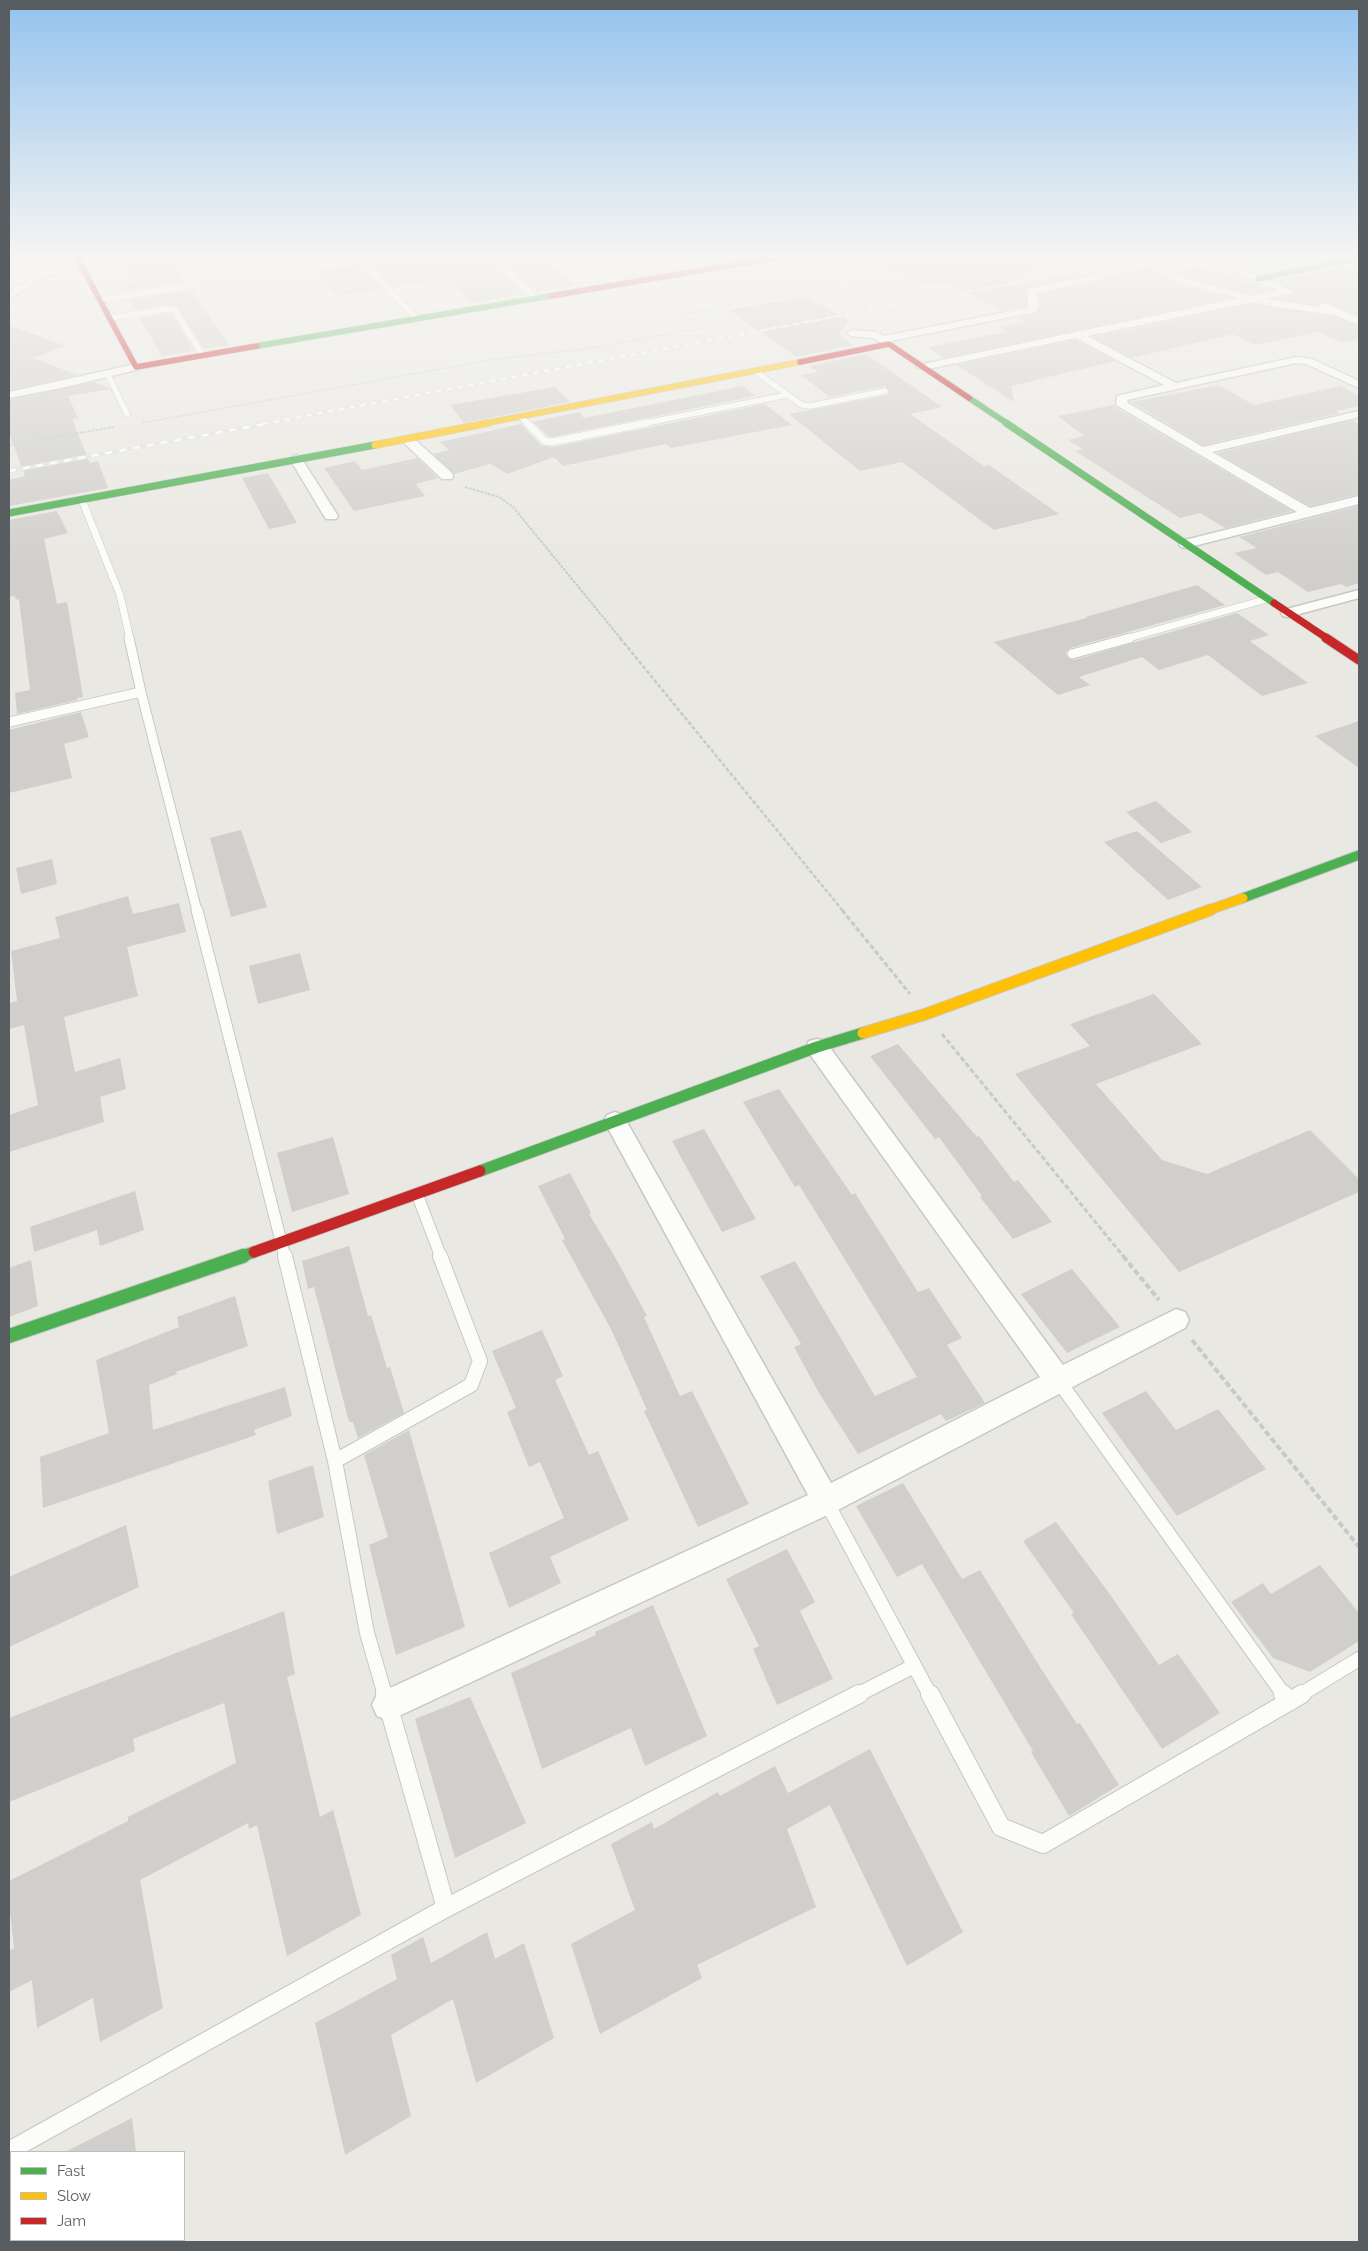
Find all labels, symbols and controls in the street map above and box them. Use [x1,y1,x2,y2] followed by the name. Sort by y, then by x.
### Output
[10,2151,185,2241] legend
[57,2162,85,2180] text: Fast
[57,2187,91,2205] text: Slow
[57,2212,86,2230] text: Jam

